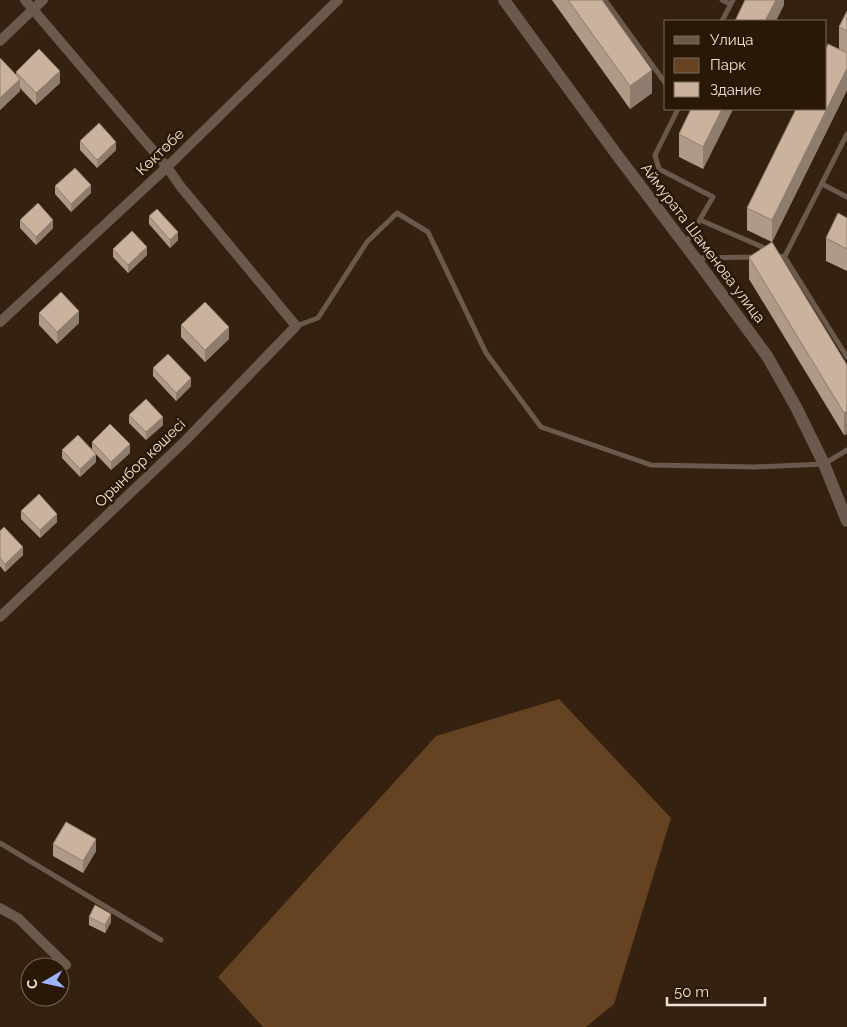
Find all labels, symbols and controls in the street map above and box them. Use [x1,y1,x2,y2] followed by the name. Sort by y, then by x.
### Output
[664,20,827,110] legend
[710,31,754,49] text: Улица
[710,56,746,74] text: Парк
[710,81,762,99] text: Здание
[132,125,188,179] street label: Көктөбе
[637,159,769,327] street label: Аймурата Шаменова улица
[91,415,189,511] street label: Орынбор көшесі
[20,957,70,1007] north arrow
[667,974,764,1006] scale bar
[23,978,41,990] text: С
[674,983,709,1001] text: 50 m

